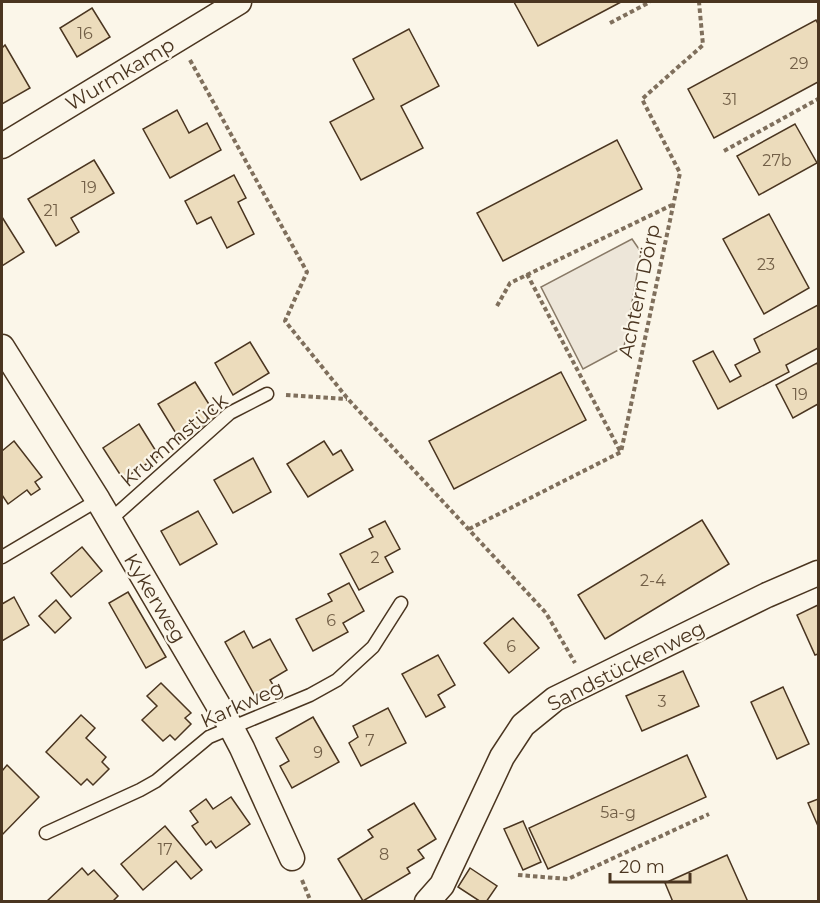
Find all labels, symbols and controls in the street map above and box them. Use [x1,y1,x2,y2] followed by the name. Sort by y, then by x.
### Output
[77,24,93,43] house number: 16
[61,32,179,116] street label: Wurmkamp
[790,54,808,73] house number: 29
[723,90,737,109] house number: 31
[762,151,792,170] house number: 27b
[81,178,97,197] house number: 19
[44,201,58,220] house number: 21
[613,222,665,360] street label: Achtern Dörp
[757,255,775,274] house number: 23
[792,385,808,404] house number: 19
[116,388,232,492] street label: Krummstück
[370,548,380,567] house number: 2
[119,549,191,647] street label: Kykerweg
[640,571,666,590] house number: 2-4
[326,611,336,630] house number: 6
[543,616,709,716] street label: Sandstückenweg
[506,637,516,656] house number: 6
[197,675,287,733] street label: Karkweg
[657,692,667,711] house number: 3
[365,731,375,750] house number: 7
[313,743,323,762] house number: 9
[600,803,636,822] house number: 5a-g
[157,840,173,859] house number: 17
[379,845,389,864] house number: 8
[610,846,690,884] scale bar
[619,856,665,878] text: 20 m

